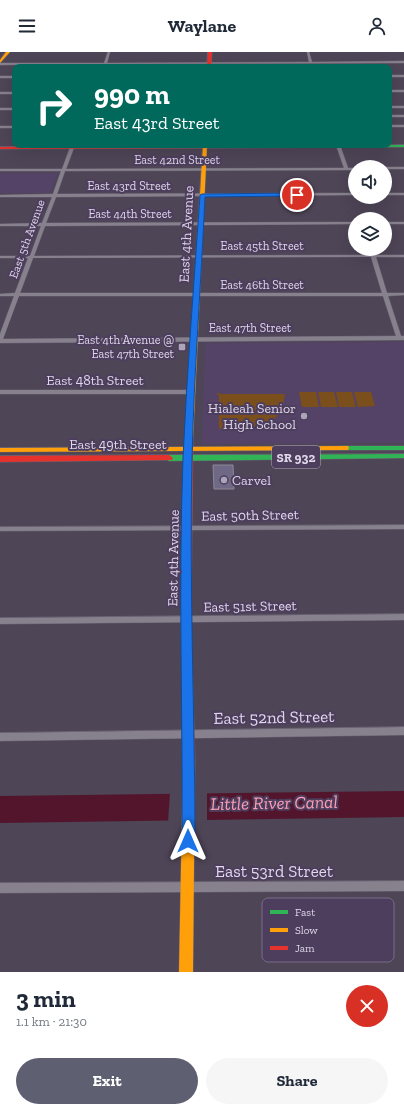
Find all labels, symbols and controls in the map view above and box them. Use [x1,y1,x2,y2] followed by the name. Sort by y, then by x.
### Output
[16,15,38,37] icon: menu
[168,15,236,37] text: Waylane
[366,15,388,37] icon: person
[94,78,170,111] text: 990 m
[28,80,80,132] icon: right
[94,112,219,134] text: East 43rd Street
[134,153,220,167] street label: East 42nd Street
[348,160,392,256] map controls
[348,160,392,204] button: sound
[280,178,314,212] pin
[87,179,171,193] street label: East 43rd Street
[286,184,308,206] icon: arrive
[175,185,198,283] street label: East 4th Avenue
[6,197,48,280] street label: East 5th Avenue
[88,207,172,221] street label: East 44th Street
[348,212,392,256] button: layers
[220,239,304,253] street label: East 45th Street
[220,278,304,292] street label: East 46th Street
[209,321,292,335] street label: East 47th Street
[77,333,175,361] place label: East 4th Avenue @ East 47th Street
[177,342,187,352] marker: East 4th Avenue @ East 47th Street
[46,372,145,389] street label: East 48th Street
[208,400,296,433] place label: Hialeah Senior High School
[299,411,309,421] marker: Hialeah Senior High School
[69,436,168,453] street label: East 49th Street
[272,446,320,468] road number: SR 932
[232,472,271,489] place label: Carvel
[219,475,229,485] marker: Carvel
[201,506,300,525] street label: East 50th Street
[164,509,183,607] street label: East 4th Avenue
[203,597,298,616] street label: East 51st Street
[213,706,335,728] street label: East 52nd Street
[210,791,338,815] water label: Little River Canal
[167,820,209,862] position arrow
[215,861,334,881] street label: East 53rd Street
[262,898,394,962] legend
[295,906,316,919] text: Fast
[295,924,318,937] text: Slow
[295,942,315,955] text: Jam
[16,984,76,1013] text: 3 min
[346,985,388,1027] button: close
[16,1014,87,1029] text: 1.1 km · 21:30
[16,1058,198,1104] button: Exit
[206,1058,388,1104] button: Share

